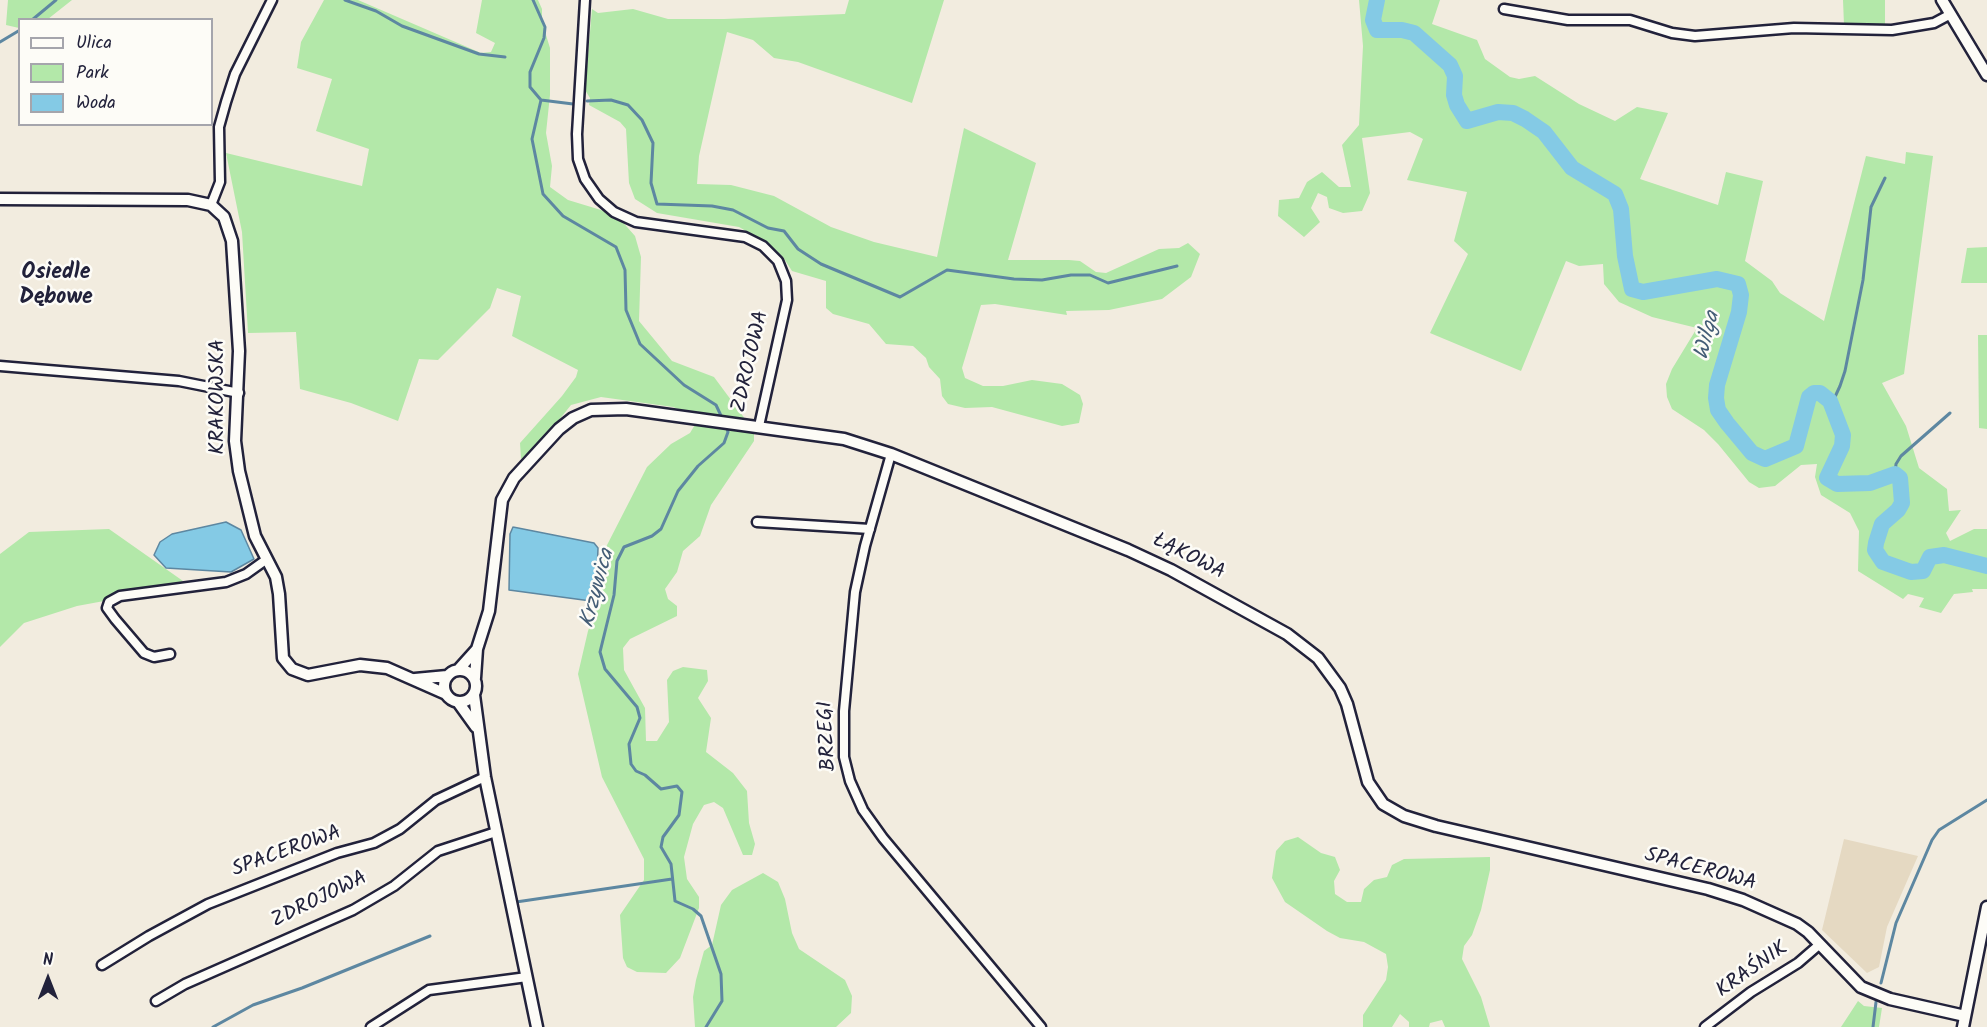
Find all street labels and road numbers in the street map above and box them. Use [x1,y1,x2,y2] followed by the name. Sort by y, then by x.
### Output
[728,309,776,415] street label: ZDROJOWA
[206,339,232,455] street label: KRAKOWSKA
[1148,529,1228,587] street label: ŁĄKOWA
[815,700,843,772] street label: BRZEGI
[229,822,345,884] street label: SPACEROWA
[1641,844,1759,898] street label: SPACEROWA
[268,867,372,935] street label: ZDROJOWA
[1712,937,1794,1005] street label: KRAŚNIK

